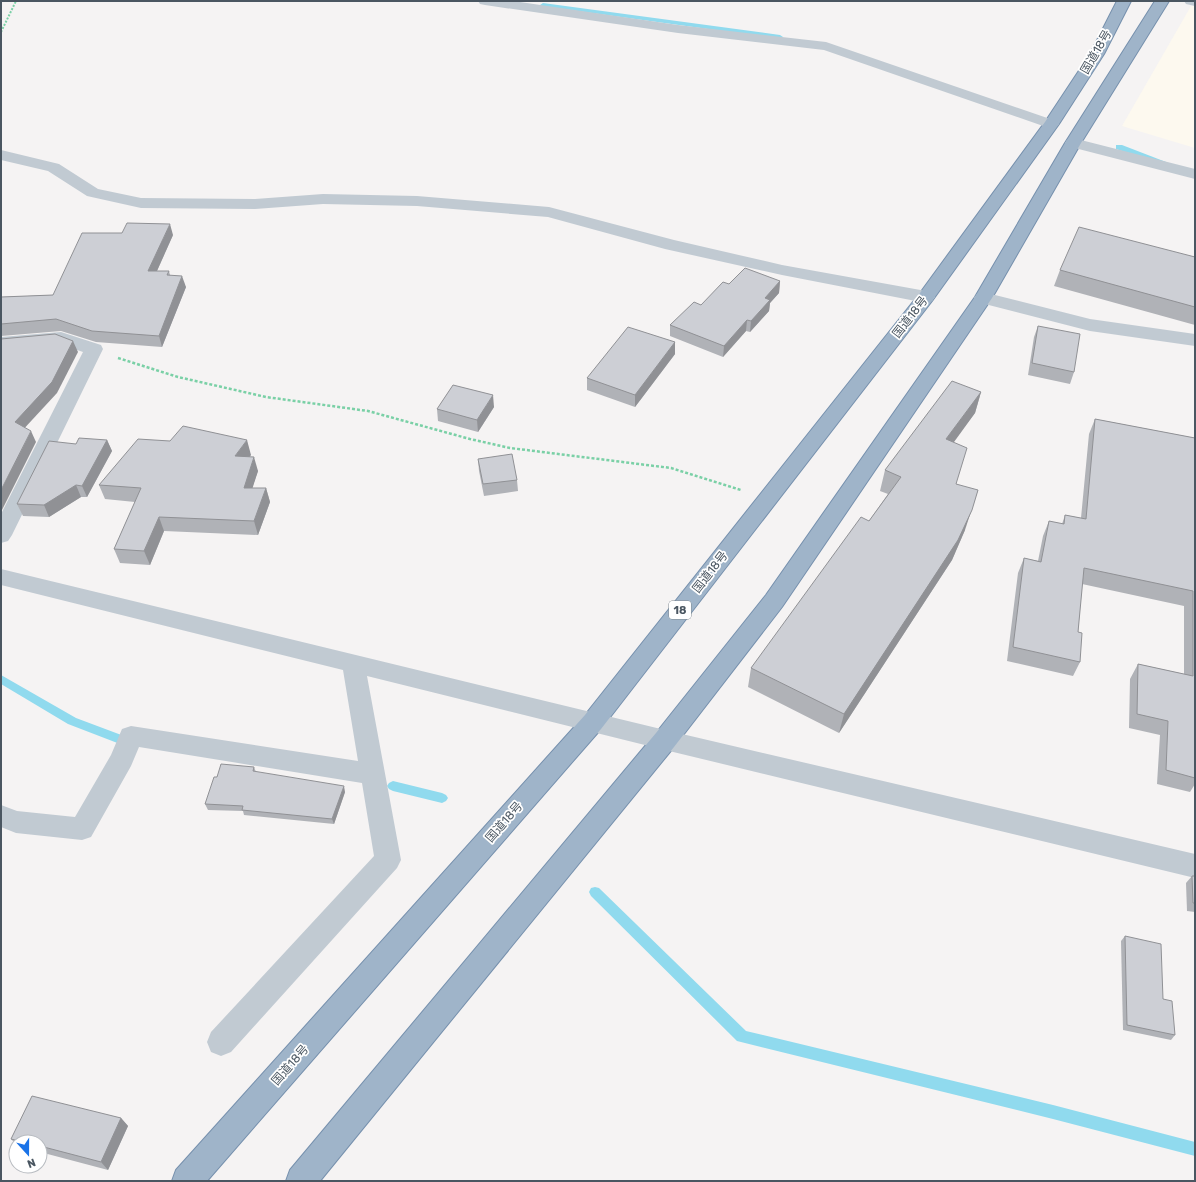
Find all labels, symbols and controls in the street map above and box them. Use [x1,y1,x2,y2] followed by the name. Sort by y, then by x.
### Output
[1078,27,1114,77] street label: 国道18号
[889,293,931,341] street label: 国道18号
[689,548,731,596] street label: 国道18号
[669,601,691,619] road number: 18
[483,799,525,845] street label: 国道18号
[269,1042,311,1088] street label: 国道18号
[8,1134,48,1174] north arrow
[25,1155,37,1170] text: N

